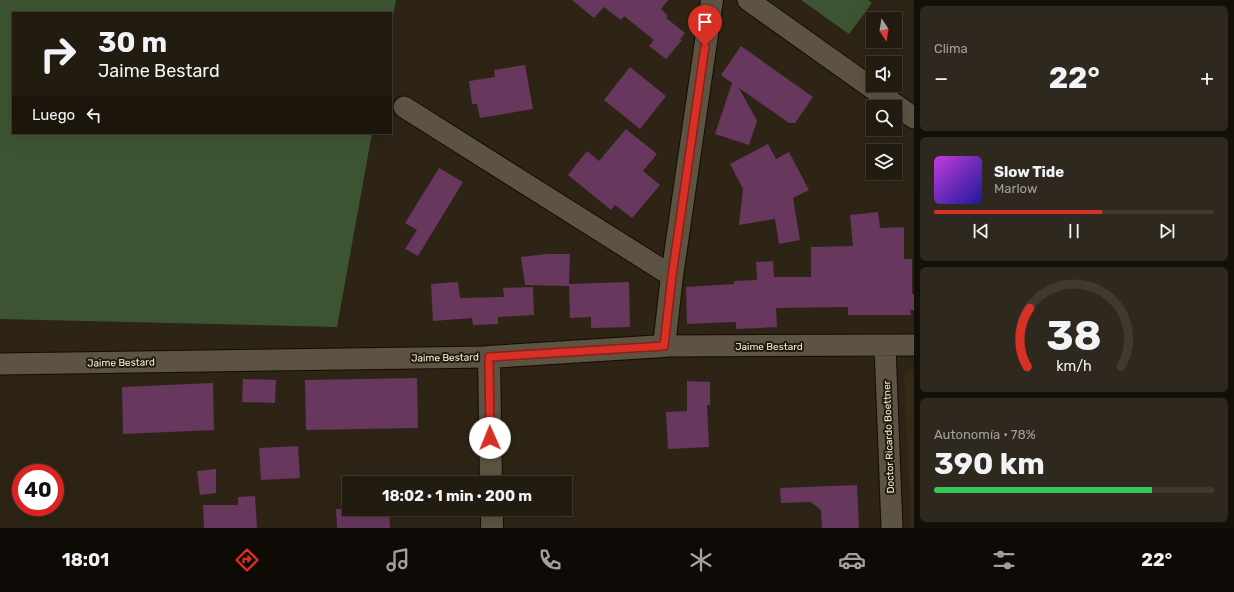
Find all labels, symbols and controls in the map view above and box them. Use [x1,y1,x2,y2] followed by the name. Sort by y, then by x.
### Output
[688,5,722,46] pin
[694,11,716,33] icon: arrive
[866,12,902,48] north arrow
[866,12,902,180] map controls
[98,26,167,59] text: 30 m
[32,28,84,80] icon: right
[934,41,968,56] text: Clima
[866,56,902,92] button: sound
[98,60,220,82] text: Jaime Bestard
[1049,60,1100,96] text: 22°
[934,65,948,92] text: −
[1200,65,1214,92] text: +
[866,100,902,136] button: search
[83,104,105,126] icon: left
[32,106,75,124] text: Luego
[866,144,902,180] button: layers
[994,163,1064,181] text: Slow Tide
[994,181,1037,196] text: Marlow
[970,220,992,242] icon: previous
[1063,220,1085,242] icon: pause
[1156,220,1178,242] icon: next
[1046,311,1102,360] text: 38
[735,341,803,353] street label: Jaime Bestard
[411,351,479,365] street label: Jaime Bestard
[87,356,155,370] street label: Jaime Bestard
[1056,358,1092,375] text: km/h
[881,380,897,494] street label: Doctor Ricardo Boettner
[469,417,511,459] position arrow
[934,427,1036,442] text: Autonomía · 78%
[934,446,1045,482] text: 390 km
[12,464,64,516] speed limit sign: 40
[382,487,532,505] text: 18:02 · 1 min · 200 m
[233,546,261,574] icon: directions
[384,546,412,574] icon: music
[536,546,564,574] icon: phone
[687,546,715,574] icon: climate
[838,546,866,574] icon: car
[990,546,1018,574] icon: filters
[62,549,109,571] text: 18:01
[1141,549,1172,571] text: 22°

